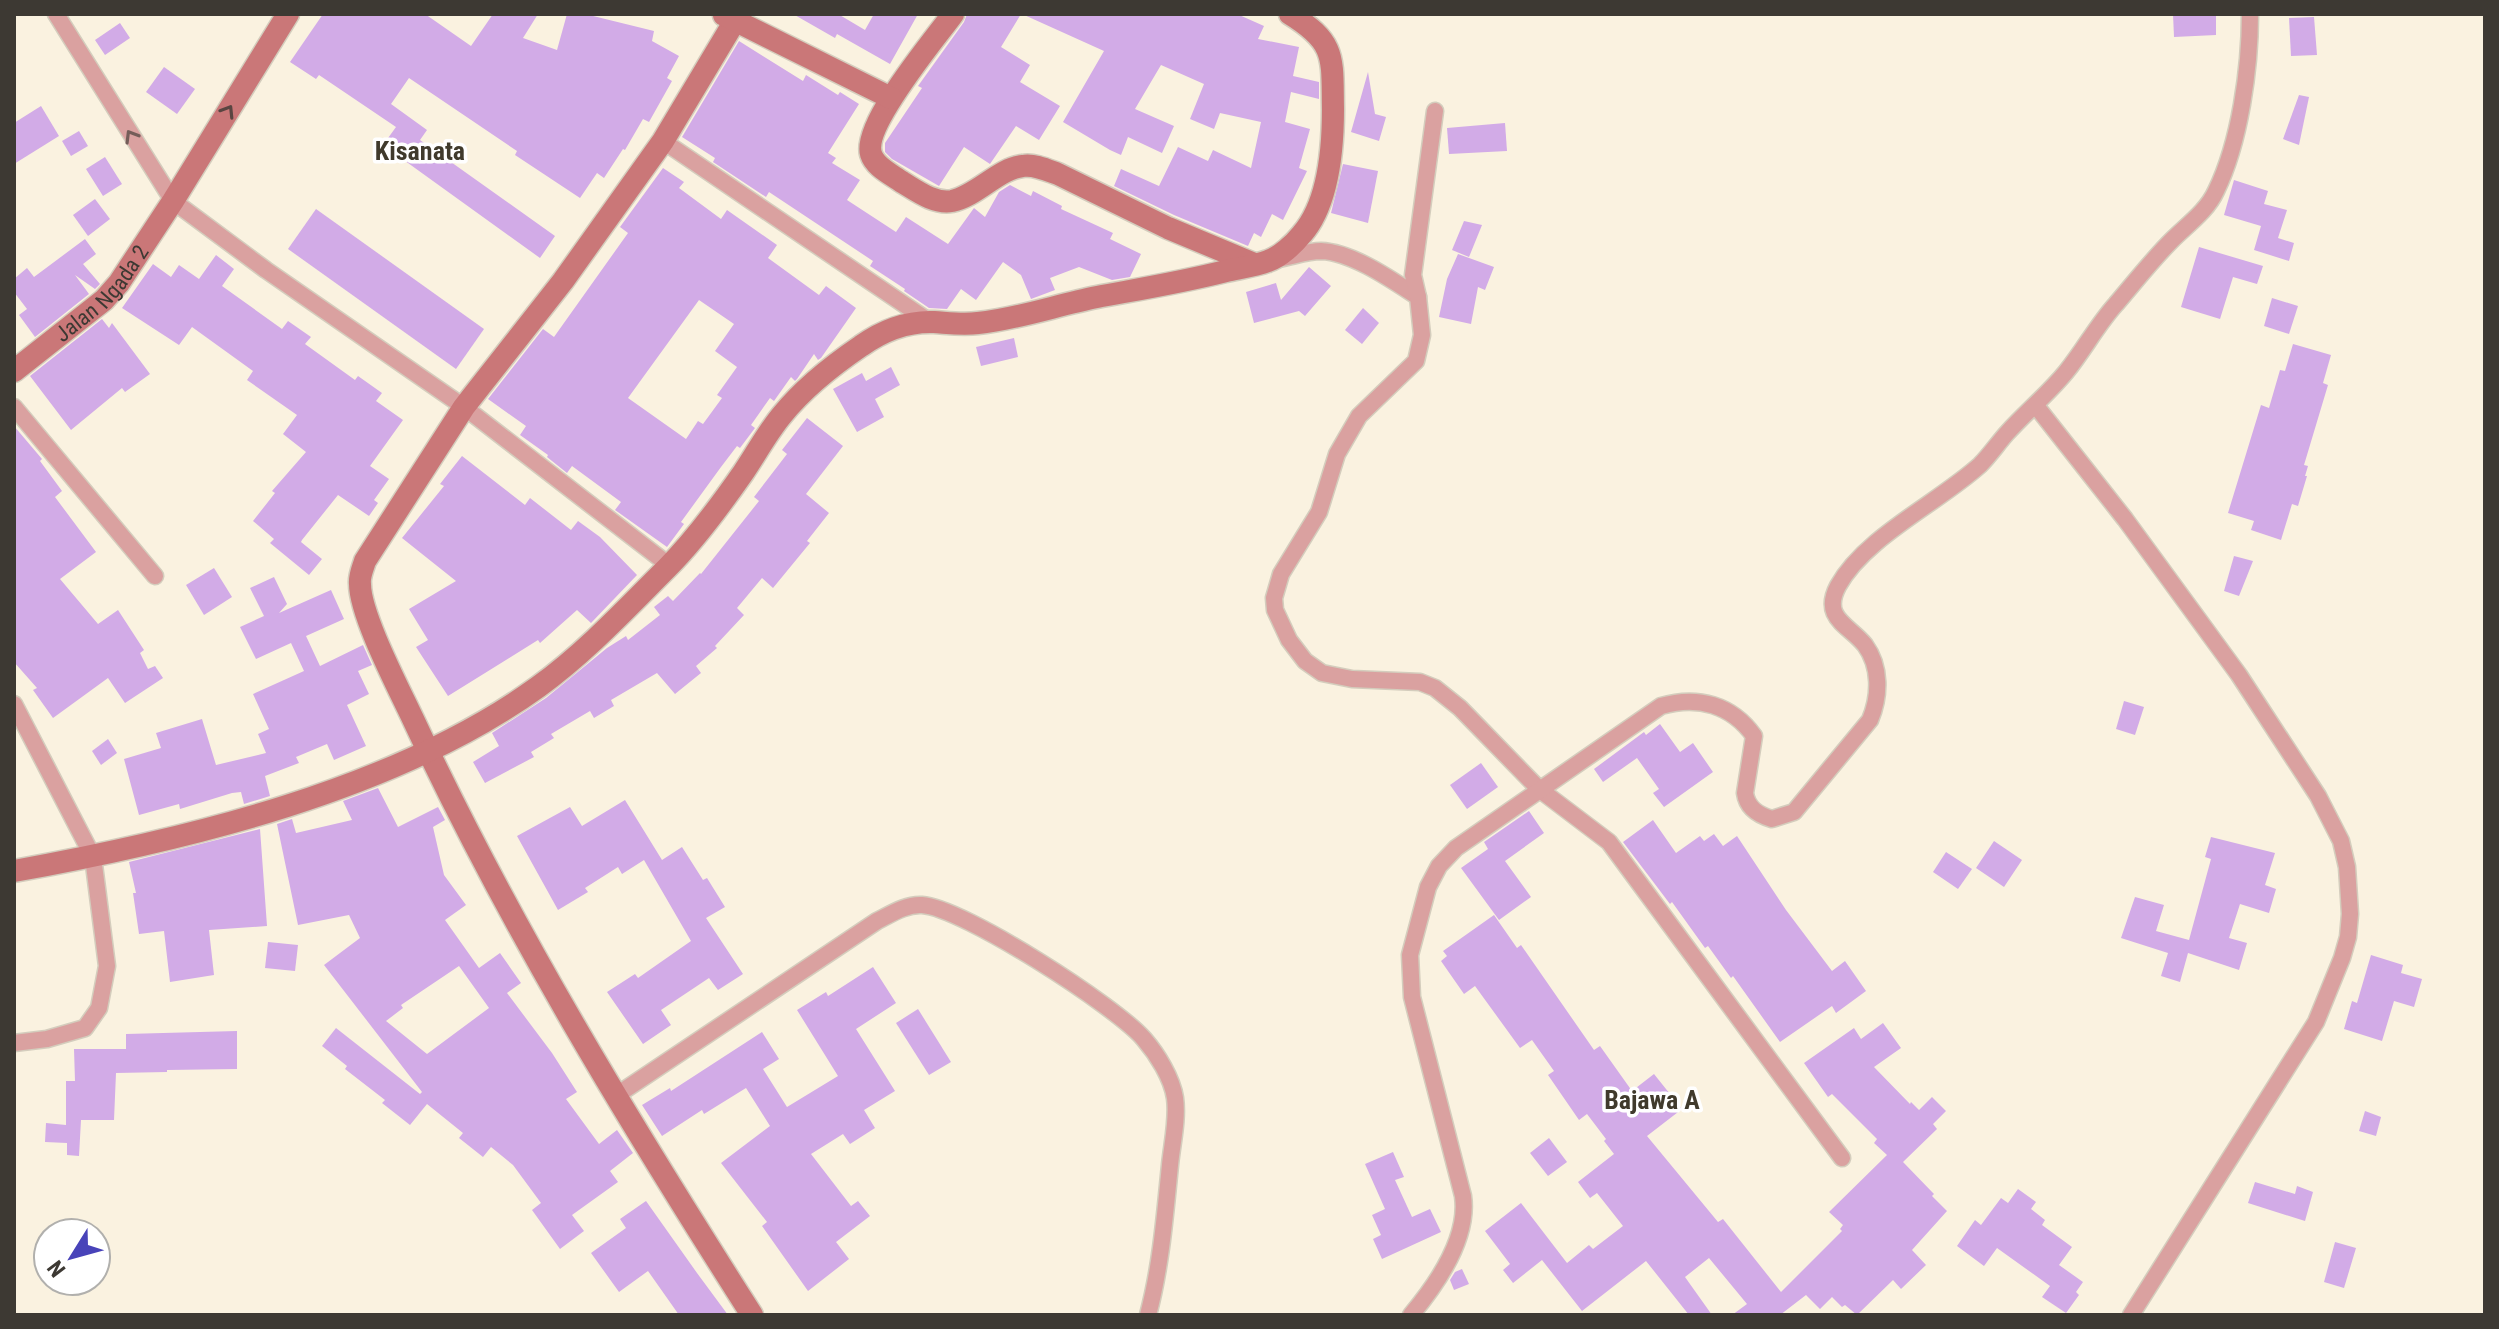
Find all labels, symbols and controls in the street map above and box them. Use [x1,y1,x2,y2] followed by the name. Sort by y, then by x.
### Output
[219,105,234,120] one-way arrow
[125,130,140,145] one-way arrow
[375,136,465,166] district label: Kisanata
[50,240,153,346] street label: Jalan Ngada 2
[1604,1085,1700,1115] district label: Bajawa A
[32,1217,112,1297] north arrow
[42,1256,70,1282] text: N

